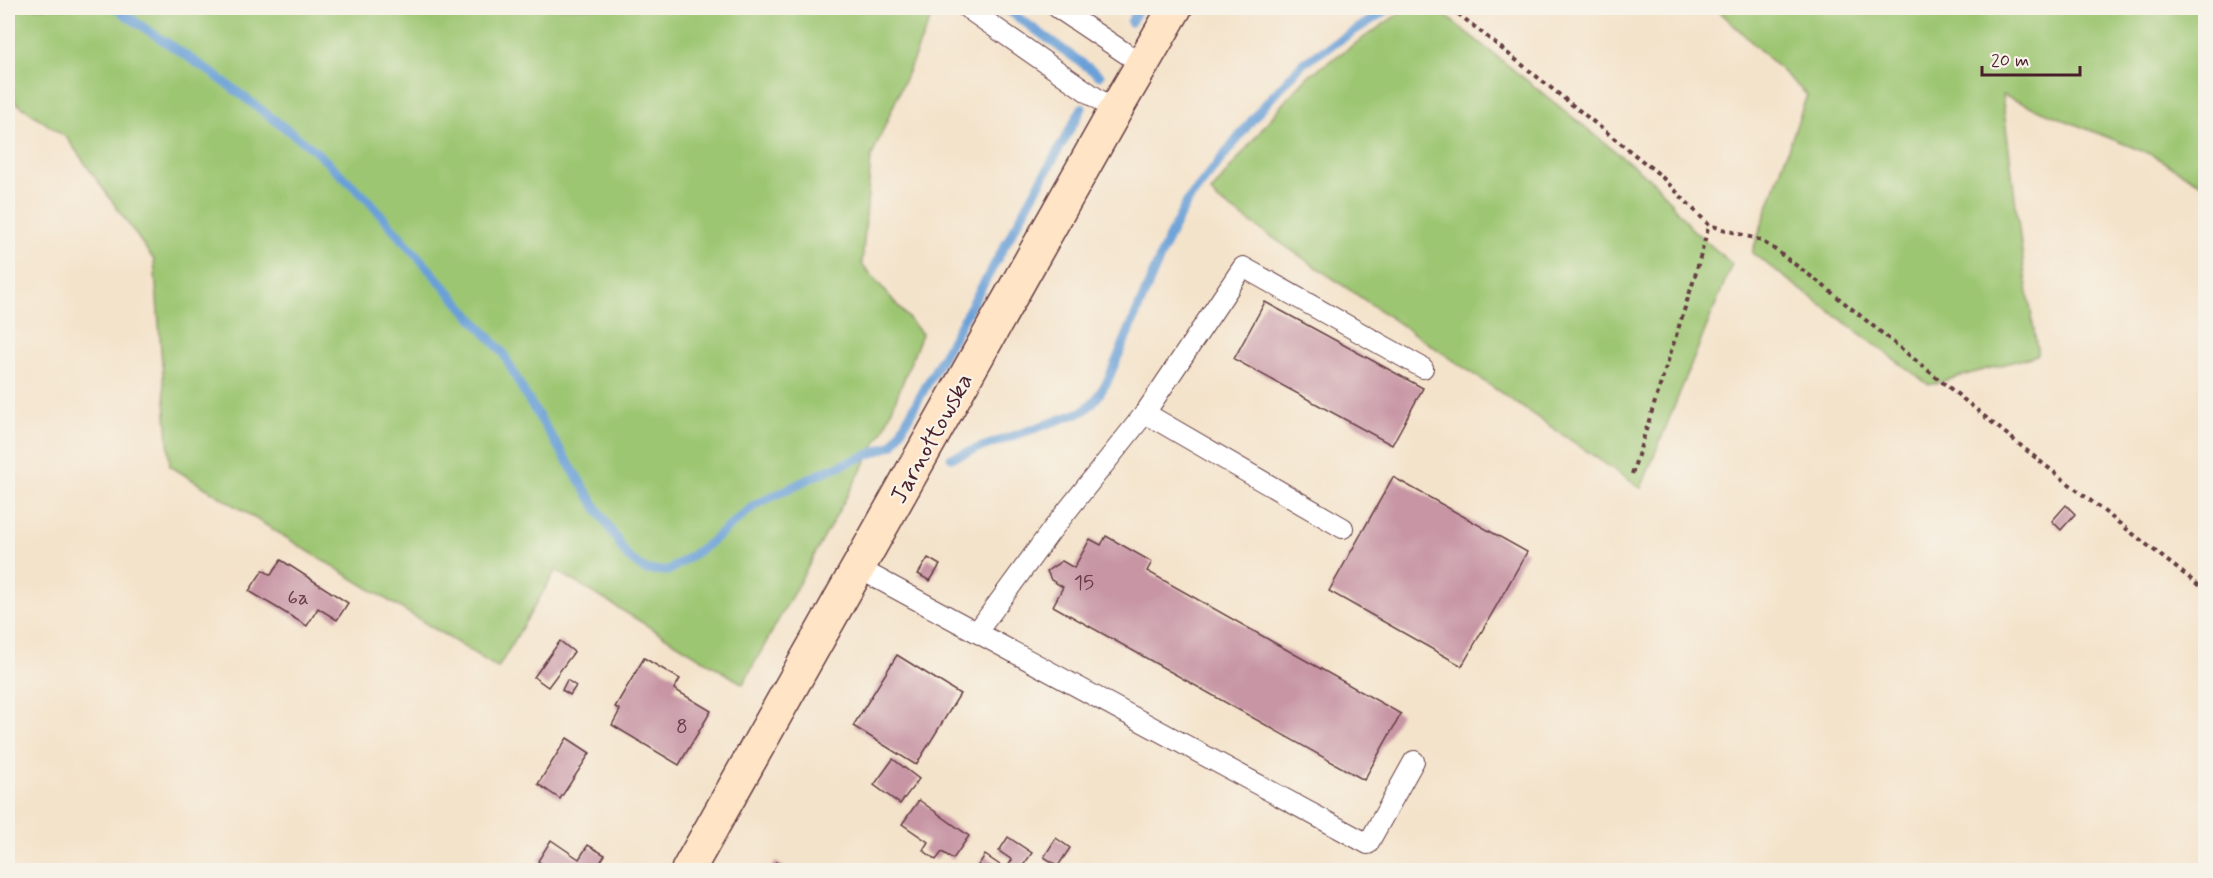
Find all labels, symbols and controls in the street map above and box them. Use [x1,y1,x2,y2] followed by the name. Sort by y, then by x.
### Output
[1982,39,2080,77] scale bar
[1991,49,2029,73] text: 20 m
[884,368,981,509] street label: Jarnołtowska
[1074,569,1094,597] house number: 15
[287,584,309,612] house number: 6a
[676,713,688,741] house number: 8

